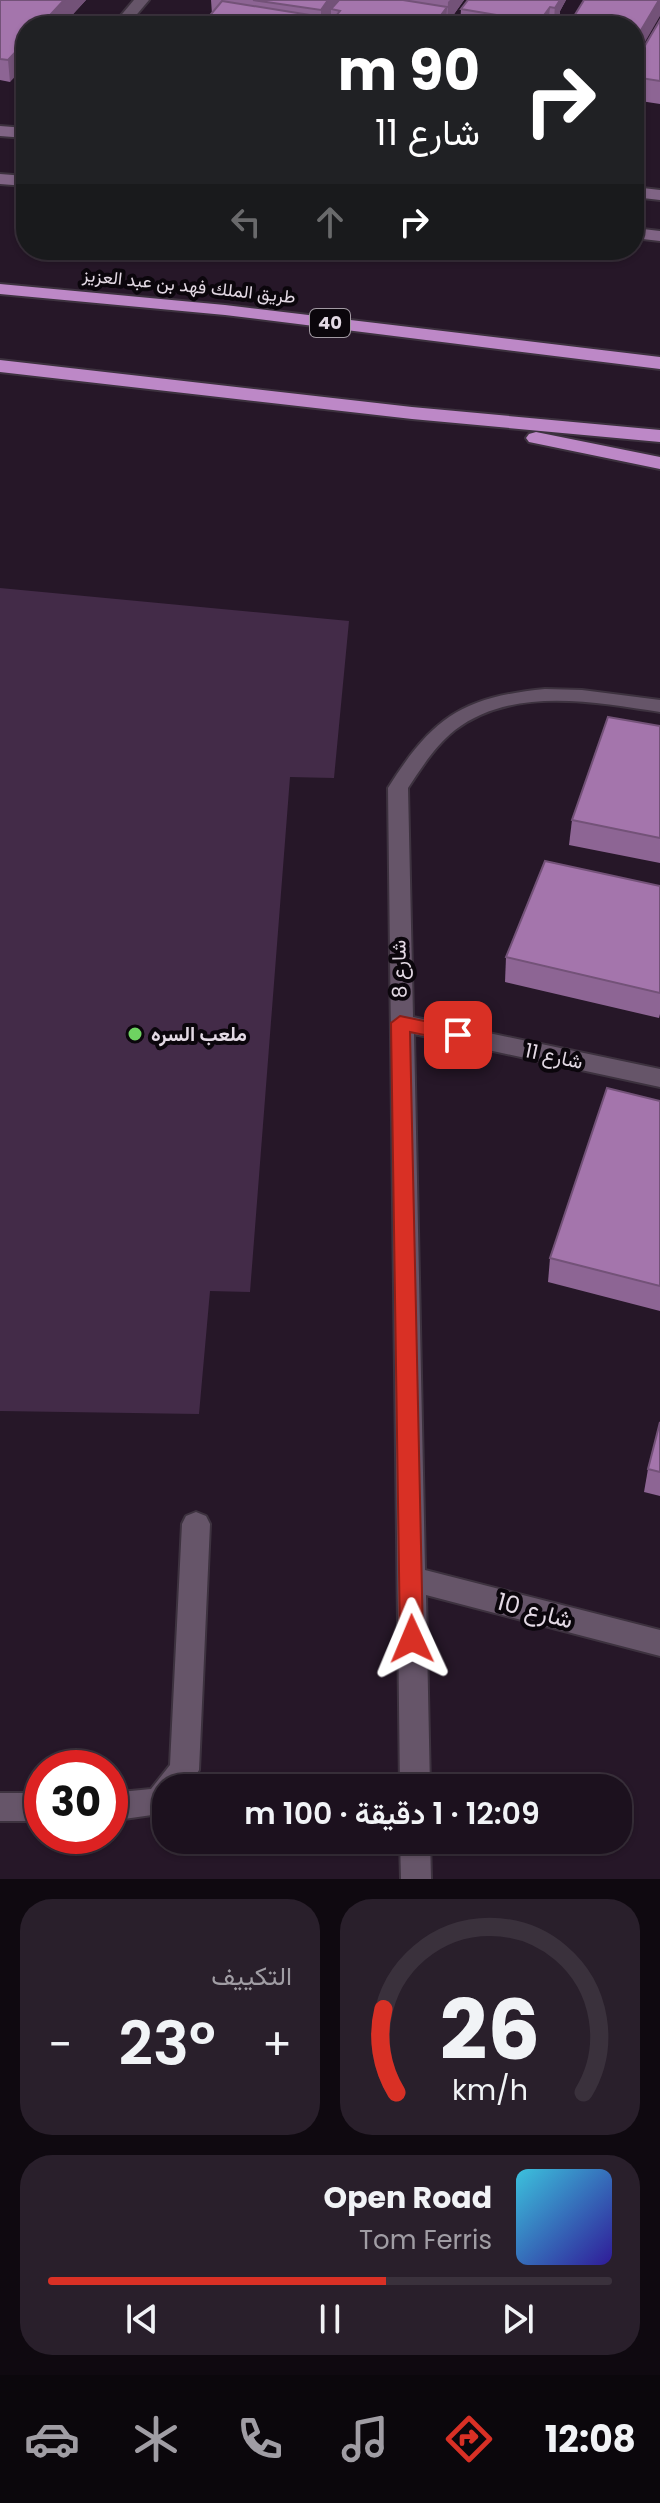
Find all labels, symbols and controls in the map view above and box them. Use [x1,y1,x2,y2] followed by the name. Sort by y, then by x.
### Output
[338,31,480,110] text: 90 m
[508,48,612,152] icon: right
[375,107,480,158] text: شارع 11
[224,200,268,244] icon: left
[308,200,352,244] icon: ahead
[392,200,436,244] icon: right
[80,262,297,309] street label: طريق الملك فهد بن عبد العزيز
[310,309,350,337] road number: 40
[384,940,414,998] street label: شارع 8
[424,1001,492,1069] pin
[436,1013,480,1057] icon: arrive
[151,1020,247,1048] place label: ملعب السره
[126,1025,144,1043] marker: ملعب السره
[523,1036,585,1076] street label: شارع 11
[493,1585,577,1636] street label: شارع 10
[370,1597,454,1681] position arrow
[24,1750,128,1854] speed limit sign: 30
[244,1792,540,1835] text: 12:09 · 1 دقيقة · 100 m
[211,1958,292,1994] text: التكييف
[440,1972,540,2088] text: 26
[119,2002,216,2086] text: 23°
[48,2014,72,2075] text: −
[262,2014,292,2075] text: +
[452,2070,528,2110] text: km/h
[324,2176,492,2219] text: Open Road
[359,2222,492,2258] text: Tom Ferris
[120,2297,164,2341] icon: previous
[308,2297,352,2341] icon: pause
[496,2297,540,2341] icon: next
[24,2411,80,2467] icon: car
[128,2411,184,2467] icon: climate
[232,2411,288,2467] icon: phone
[337,2411,393,2467] icon: music
[441,2411,497,2467] icon: directions
[545,2414,636,2465] text: 12:08

